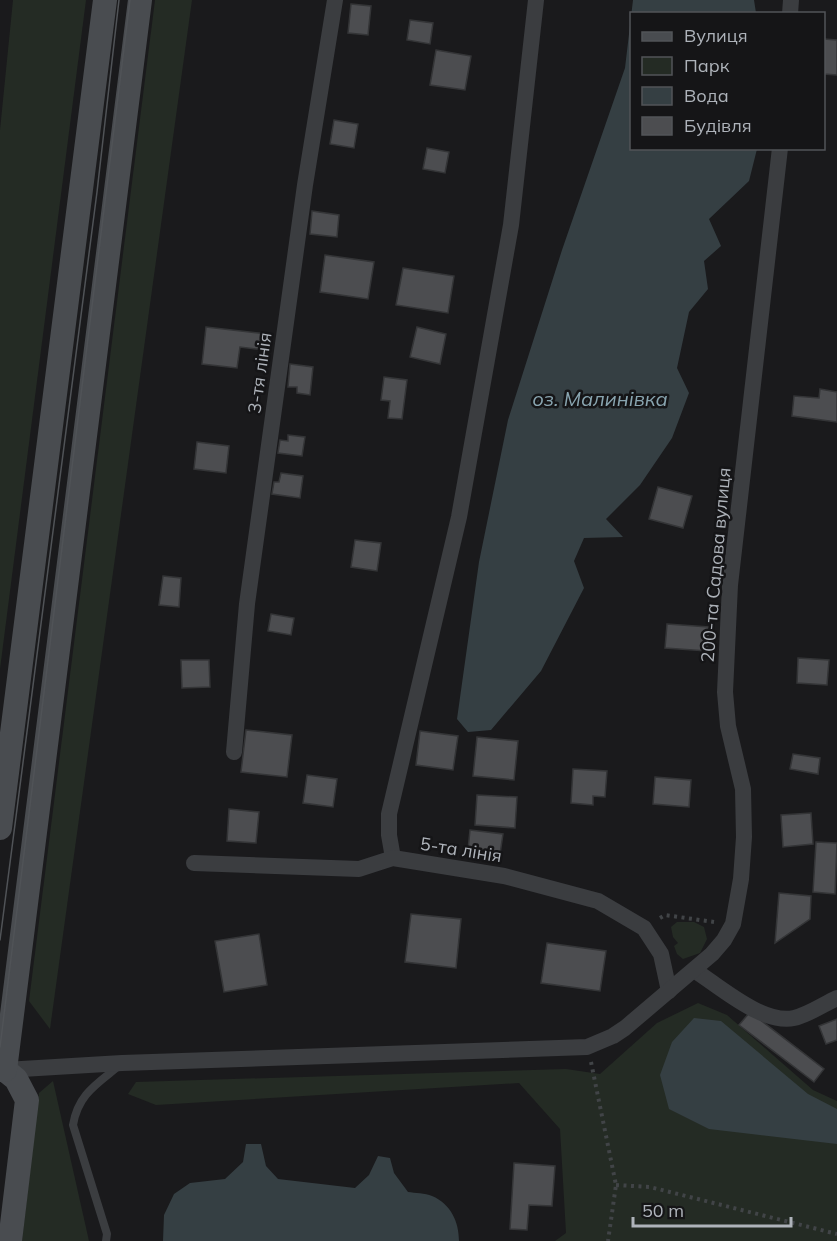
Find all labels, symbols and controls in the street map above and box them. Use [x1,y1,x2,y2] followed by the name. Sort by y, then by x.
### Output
[630,12,825,150] legend
[684,24,748,47] text: Вулиця
[684,54,730,77] text: Парк
[684,84,729,107] text: Вода
[684,114,752,137] text: Будівля
[242,331,277,415] street label: 3-тя лінія
[532,386,668,411] water label: оз. Малинівка
[696,467,735,663] street label: 200-та Садова вулиця
[419,832,504,867] street label: 5-та лінія
[633,1190,790,1228] scale bar
[642,1199,684,1222] text: 50 m

